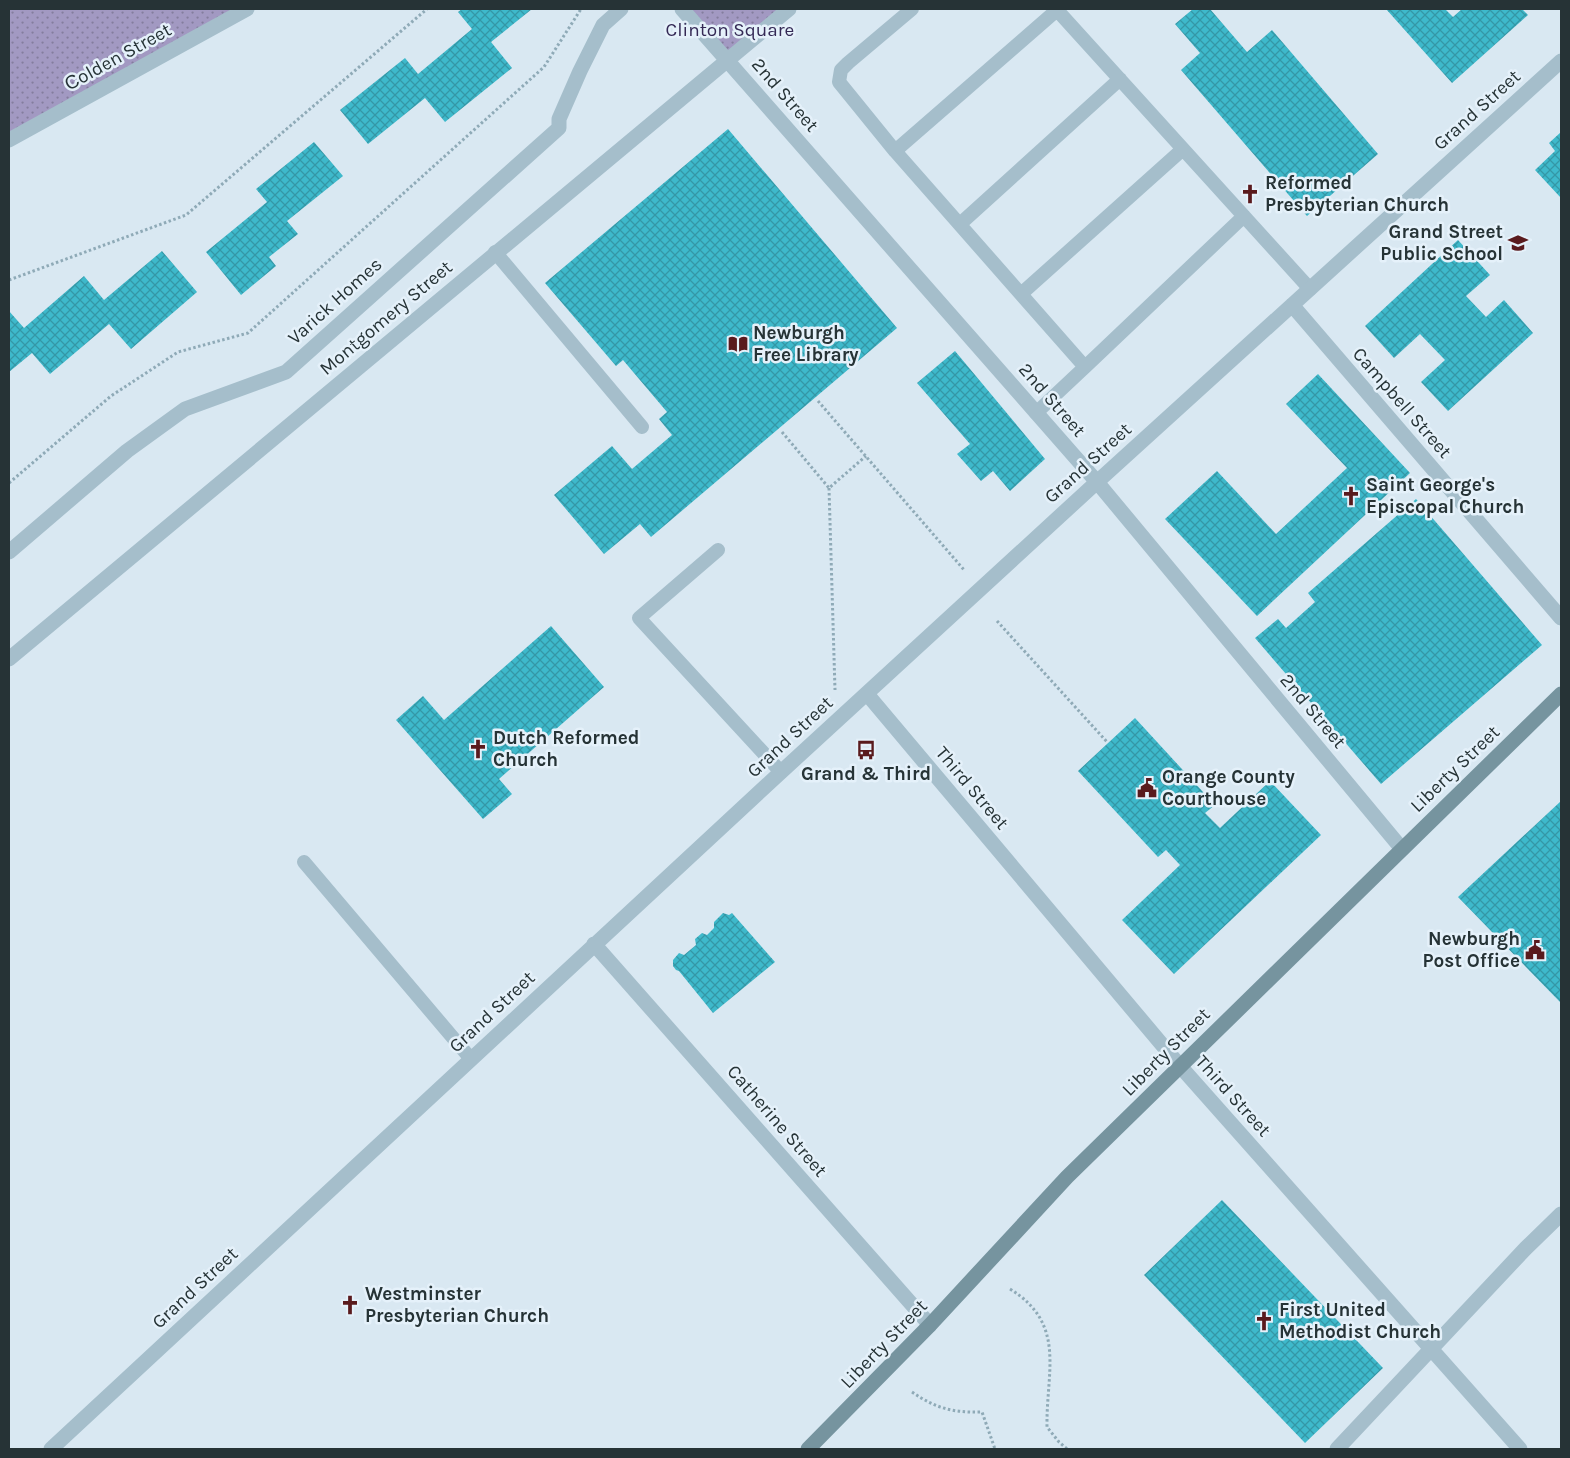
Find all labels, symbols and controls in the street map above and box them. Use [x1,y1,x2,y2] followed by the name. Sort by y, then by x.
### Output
[61,19,175,95] street label: Сolden Street
[666,19,794,41] park label: Clinton Square
[747,54,823,136] street label: 2nd Street
[1429,65,1525,155] street label: Grand Street
[1265,172,1449,216] place label: Reformed Presbyterian Church
[1239,183,1261,205] church icon: Reformed Presbyterian Church
[1380,221,1503,265] place label: Grand Street Public School
[1507,232,1529,254] school or university icon: Grand Street Public School
[284,253,386,349] street label: Varick Homes
[315,256,457,380] street label: Montgomery Street
[753,322,859,366] place label: Newburgh Free Library
[727,333,749,355] library icon: Newburgh Free Library
[1348,343,1456,463] street label: Campbell Street
[1014,359,1090,441] street label: 2nd Street
[1040,418,1136,508] street label: Grand Street
[1366,474,1524,518] place label: Saint George's Episcopal Church
[1340,485,1362,507] church icon: Saint George's Episcopal Church
[1276,669,1350,753] street label: 2nd Street
[743,692,837,782] street label: Grand Street
[1406,721,1504,817] street label: Liberty Street
[493,727,639,771] place label: Dutch Reformed Church
[467,738,489,760] church icon: Dutch Reformed Church
[855,739,877,761] bus stop icon: Grand & Third
[931,742,1013,834] street label: Third Street
[801,763,931,785] place label: Grand & Third
[1162,766,1295,810] place label: Orange County Courthouse
[1136,777,1158,799] public building icon: Orange County Courthouse
[1423,928,1520,972] place label: Newburgh Post Office
[1524,939,1546,961] public building icon: Newburgh Post Office
[445,967,539,1057] street label: Grand Street
[1118,1004,1214,1100] street label: Liberty Street
[1191,1051,1275,1141] street label: Third Street
[722,1061,832,1181] street label: Catherine Street
[148,1243,242,1333] street label: Grand Street
[365,1283,549,1327] place label: Westminster Presbyterian Church
[339,1294,361,1316] church icon: Westminster Presbyterian Church
[836,1295,932,1393] street label: Liberty Street
[1279,1299,1441,1343] place label: First United Methodist Church
[1253,1310,1275,1332] church icon: First United Methodist Church

